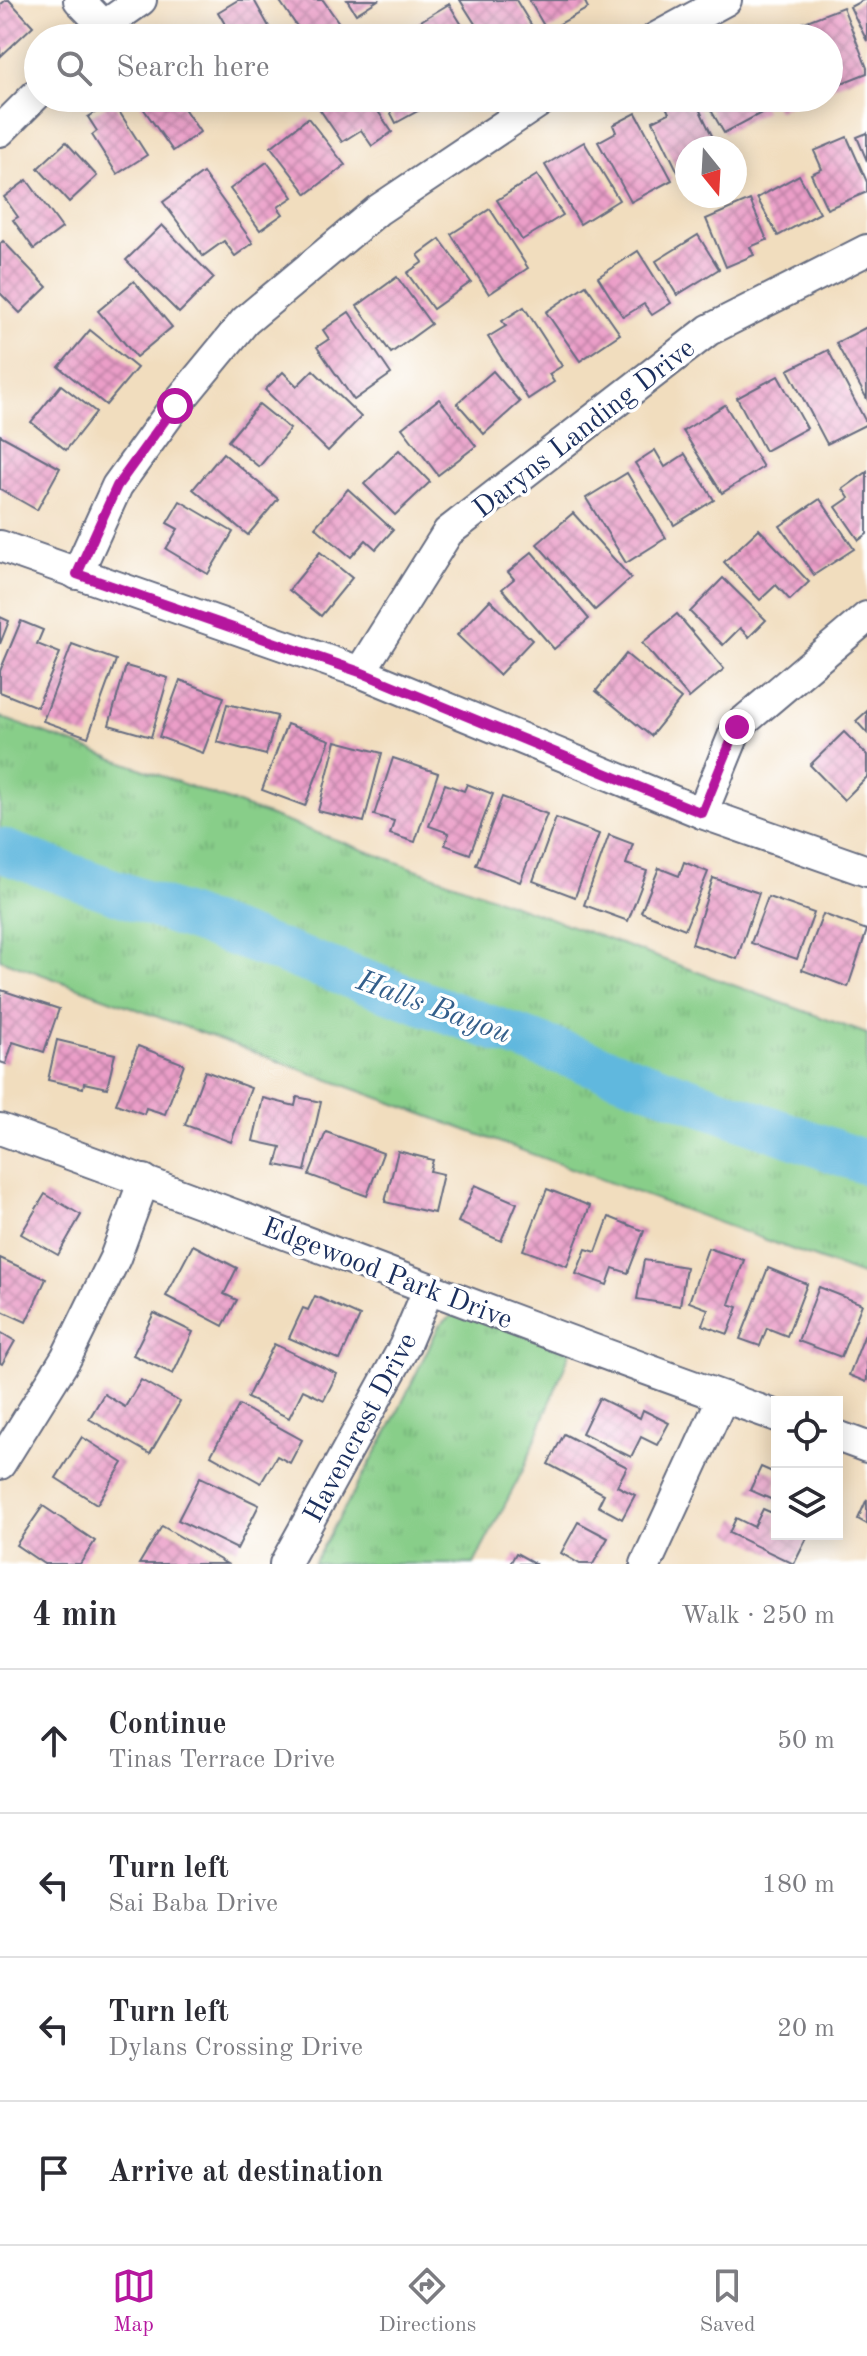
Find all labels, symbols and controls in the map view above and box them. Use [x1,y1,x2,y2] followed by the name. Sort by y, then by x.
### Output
[24,24,843,112] search box
[52,46,96,90] icon: search
[116,53,270,83] text: Search here
[675,136,747,208] north arrow
[469,334,701,524] street label: Daryns Landing Drive
[157,388,193,424] route start
[719,709,755,745] route end
[351,966,514,1050] water label: Halls Bayou
[258,1214,516,1335] street label: Edgewood Park Drive
[300,1329,423,1528] street label: Havencrest Drive
[771,1396,843,1540] map controls
[771,1396,843,1468] button: locate
[771,1468,843,1540] button: layers
[32,1599,117,1633] text: 4 min
[681,1603,835,1629] text: Walk · 250 m
[108,1710,227,1740] text: Continue
[32,1719,76,1763] icon: ahead
[777,1728,835,1754] text: 50 m
[108,1747,335,1773] text: Tinas Terrace Drive
[108,1854,229,1884] text: Turn left
[32,1863,76,1907] icon: left
[762,1872,835,1898] text: 180 m
[108,1891,278,1917] text: Sai Baba Drive
[108,1998,229,2028] text: Turn left
[32,2007,76,2051] icon: left
[777,2016,835,2042] text: 20 m
[108,2035,363,2061] text: Dylans Crossing Drive
[32,2151,76,2195] icon: arrive
[108,2158,383,2188] text: Arrive at destination
[112,2264,156,2339] tab: Map
[379,2264,476,2339] tab: Directions
[699,2264,755,2339] tab: Saved

